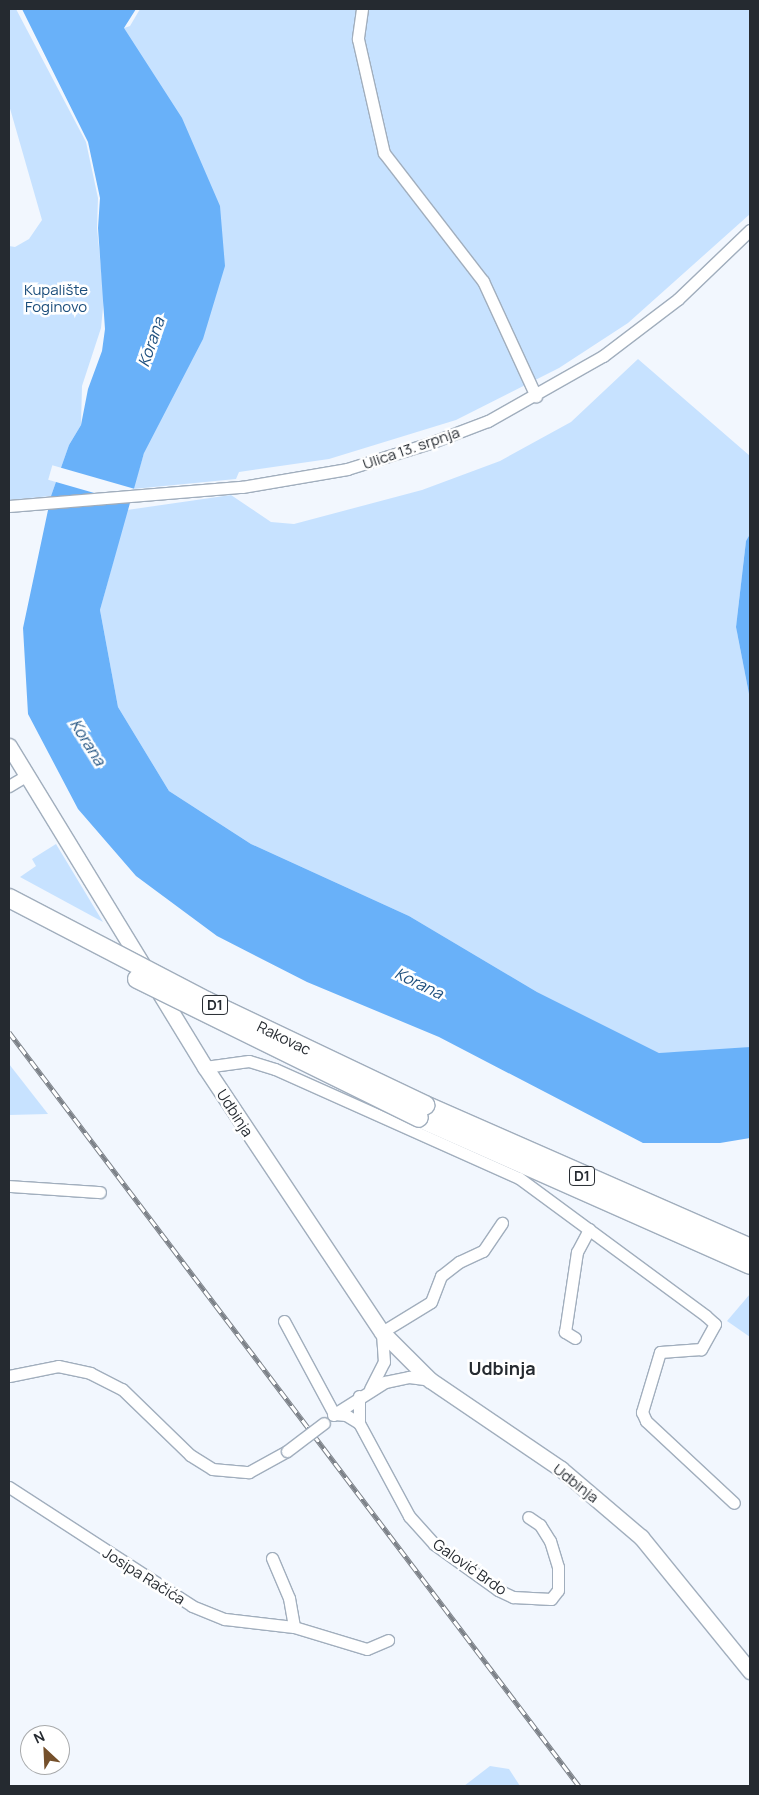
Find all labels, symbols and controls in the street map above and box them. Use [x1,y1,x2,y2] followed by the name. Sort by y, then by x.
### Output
[24,280,88,315] park label: Kupalište Foginovo
[134,315,168,369] water label: Korana
[360,423,462,473] street label: Ulica 13. srpnja
[66,715,110,769] water label: Korana
[392,963,446,1003] water label: Korana
[201,994,229,1016] road number: D1
[254,1017,314,1059] street label: Rakovac
[213,1086,257,1140] street label: Udbinja
[568,1164,596,1188] road number: D1
[468,1357,536,1379] district label: Udbinja
[550,1460,602,1506] street label: Udbinja
[430,1535,510,1599] street label: Galović Brdo
[100,1544,188,1608] street label: Josipa Račića
[20,1725,70,1775] north arrow
[30,1726,47,1748] text: N

